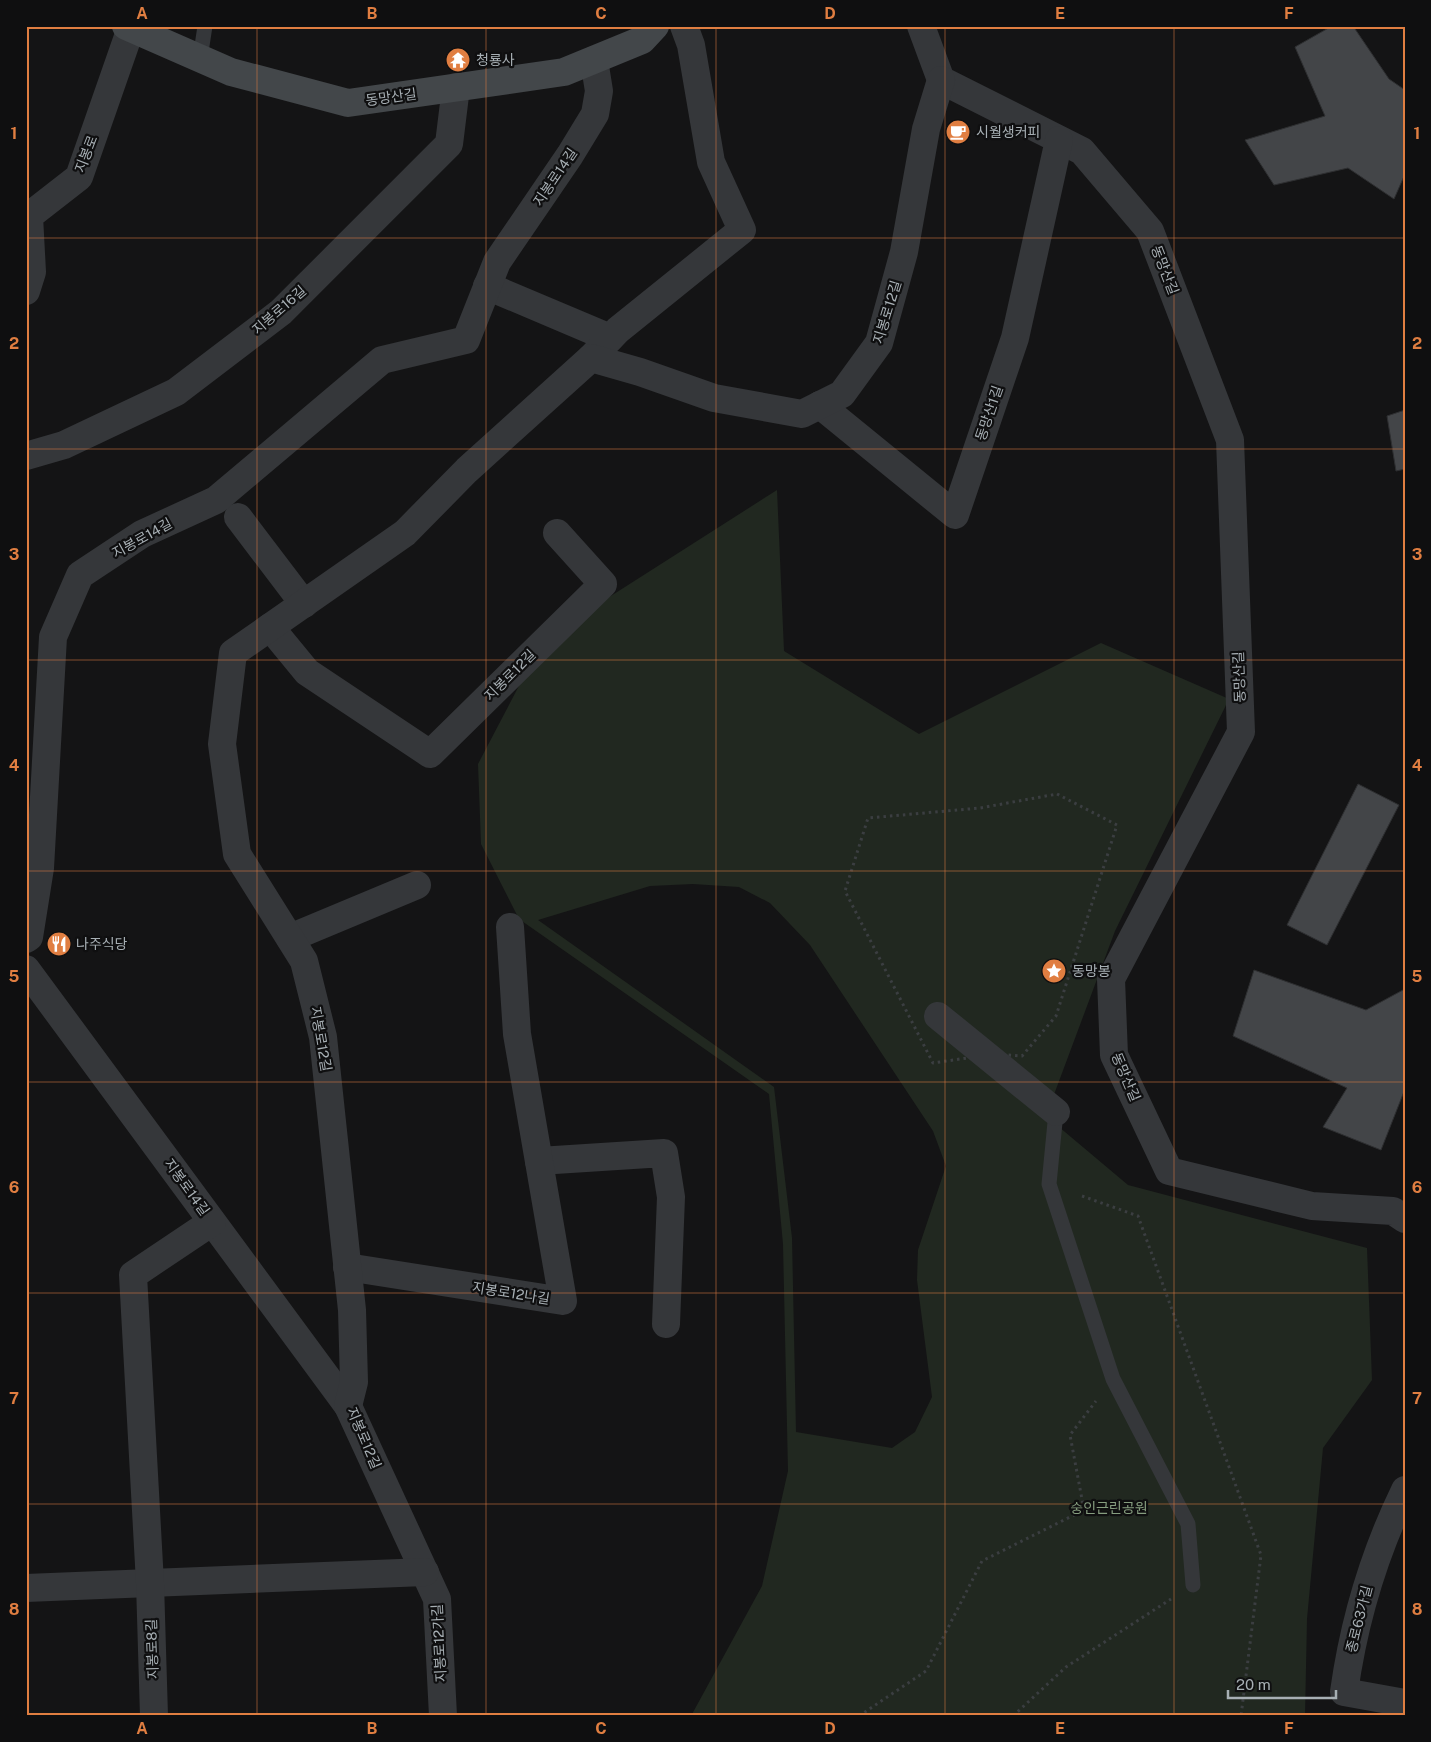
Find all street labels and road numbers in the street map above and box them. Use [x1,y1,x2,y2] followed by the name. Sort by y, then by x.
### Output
[364,85,418,109] street label: 동망산길
[72,133,100,175] street label: 지봉로
[530,145,580,209] street label: 지봉로14길
[1148,243,1182,297] street label: 동망산길
[870,278,904,346] street label: 지봉로12길
[249,282,309,338] street label: 지봉로16길
[972,383,1006,443] street label: 동망산1길
[109,515,175,561] street label: 지봉로14길
[481,646,539,704] street label: 지봉로12길
[1230,651,1248,703] street label: 동망산길
[307,1005,335,1073] street label: 지봉로12길
[1109,1050,1143,1104] street label: 동망산길
[161,1156,213,1218] street label: 지봉로14길
[471,1279,551,1307] street label: 지봉로12나길
[344,1405,384,1471] street label: 지봉로12길
[1343,1584,1375,1654] street label: 종로63가길
[429,1603,449,1683] street label: 지봉로12가길
[143,1618,161,1680] street label: 지봉로8길

